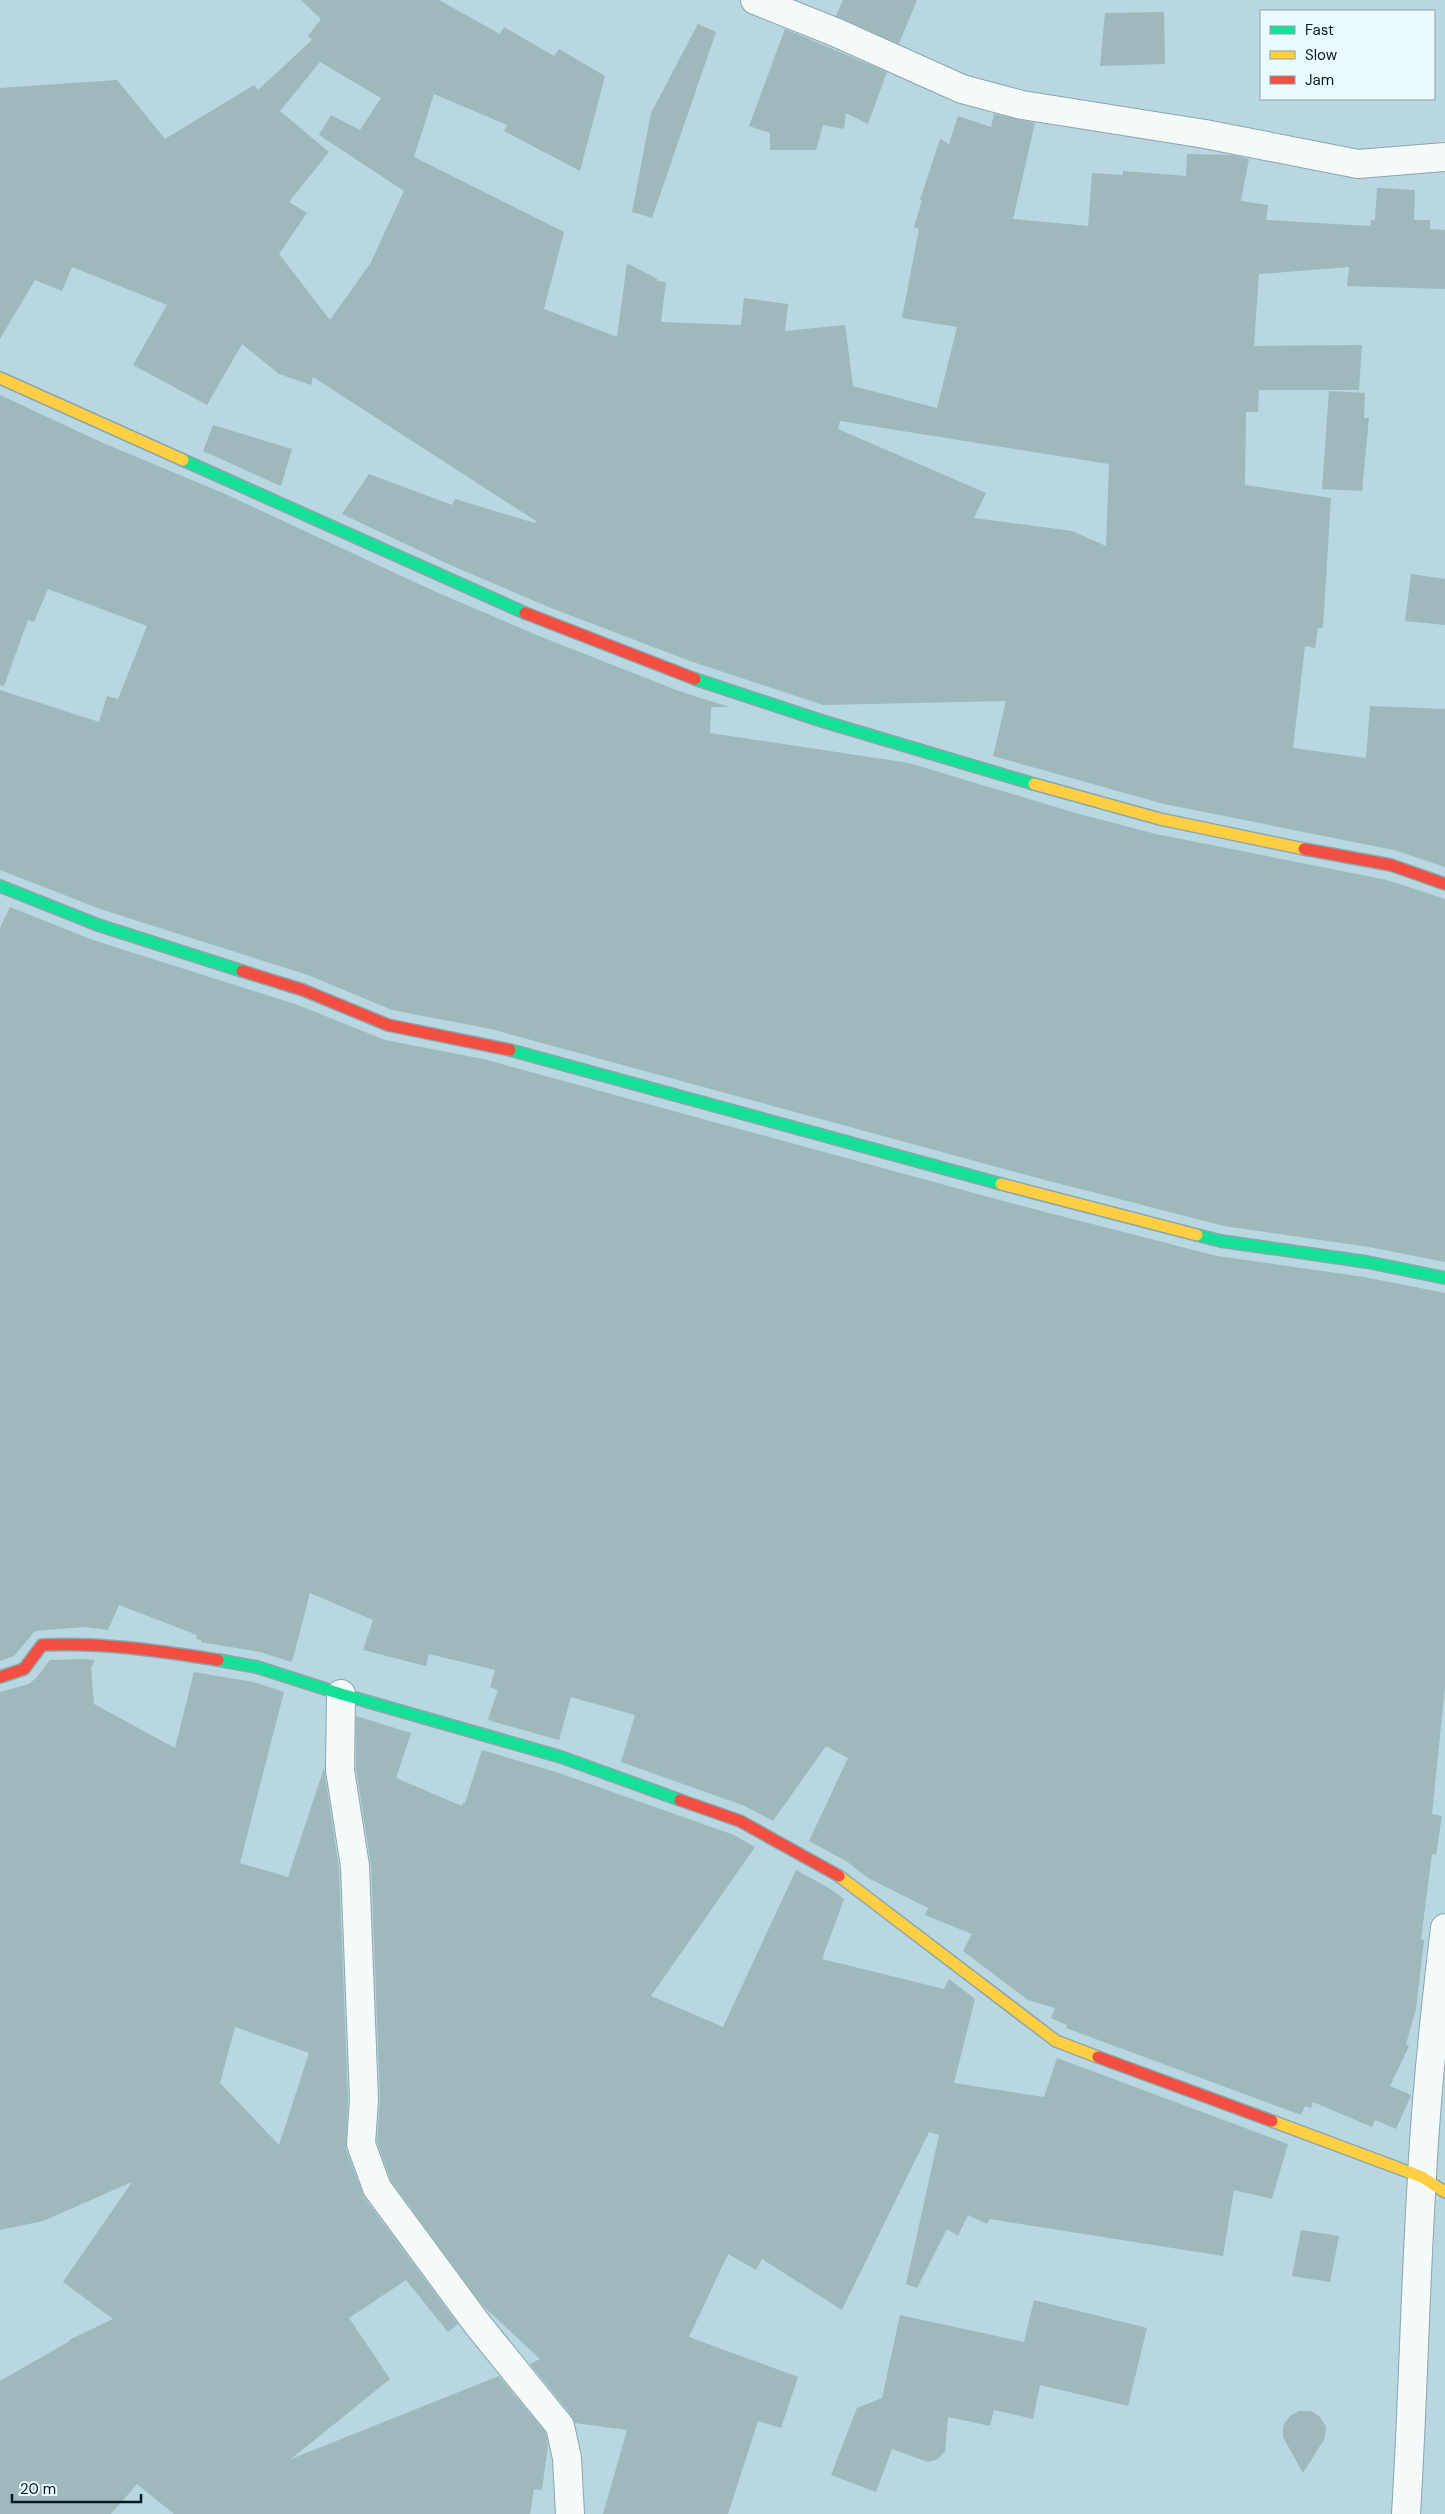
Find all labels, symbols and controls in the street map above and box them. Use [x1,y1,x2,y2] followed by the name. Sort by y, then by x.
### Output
[1260,10,1435,100] legend
[1305,20,1334,40] text: Fast
[1305,45,1338,65] text: Slow
[1305,70,1334,90] text: Jam
[12,2472,141,2504] scale bar
[20,2479,56,2499] text: 20 m

